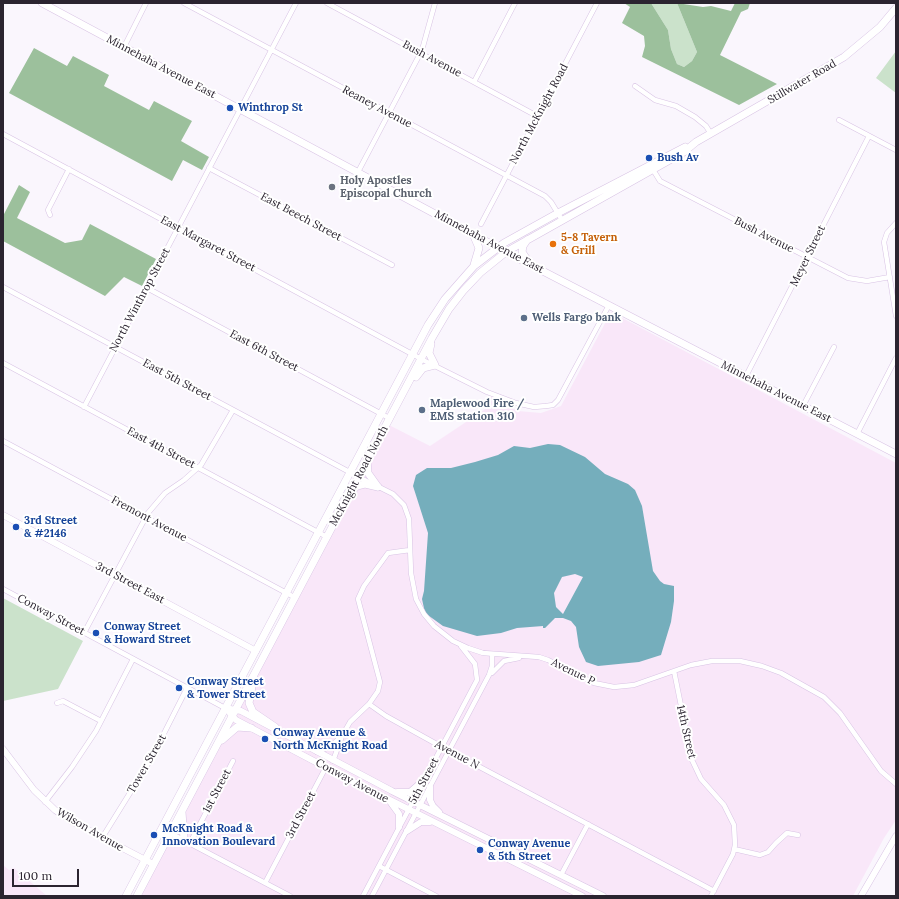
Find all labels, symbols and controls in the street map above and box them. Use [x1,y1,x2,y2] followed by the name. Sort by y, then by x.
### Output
[104,33,218,101] street label: Minnehaha Avenue East
[400,38,464,80] street label: Bush Avenue
[765,57,839,107] street label: Stillwater Road
[507,62,571,166] street label: North McKnight Road
[340,83,414,131] street label: Reaney Avenue
[238,101,303,115] place label: Winthrop St
[225,103,235,113] marker: Winthrop St
[657,151,699,165] place label: Bush Av
[644,153,654,163] marker: Bush Av
[340,174,432,200] place label: Holy Apostles Episcopal Church
[327,182,337,192] marker: Holy Apostles Episcopal Church
[258,190,344,244] street label: East Beech Street
[432,208,546,276] street label: Minnehaha Avenue East
[158,213,258,275] street label: East Margaret Street
[732,214,796,256] street label: Bush Avenue
[788,223,828,289] street label: Meyer Street
[561,231,618,257] place label: 5-8 Tavern & Grill
[548,239,558,249] marker: 5-8 Tavern & Grill
[107,246,173,354] street label: North Winthrop Street
[532,311,621,325] place label: Wells Fargo bank
[519,313,529,323] marker: Wells Fargo bank
[227,327,301,375] street label: East 6th Street
[140,356,214,404] street label: East 5th Street
[719,358,833,426] street label: Minnehaha Avenue East
[430,397,524,423] place label: Maplewood Fire / EMS station 310
[417,405,427,415] marker: Maplewood Fire / EMS station 310
[125,424,197,472] street label: East 4th Street
[327,424,391,528] street label: McKnight Road North
[109,493,189,545] street label: Fremont Avenue
[24,514,77,540] place label: 3rd Street & #2146
[11,522,21,532] marker: 3rd Street & #2146
[93,559,167,607] street label: 3rd Street East
[15,592,87,638] street label: Conway Street
[104,620,191,646] place label: Conway Street & Howard Street
[91,628,101,638] marker: Conway Street & Howard Street
[549,656,597,688] street label: Avenue P
[187,675,266,701] place label: Conway Street & Tower Street
[174,683,184,693] marker: Conway Street & Tower Street
[673,704,699,760] street label: 14th Street
[273,726,388,752] place label: Conway Avenue & North McKnight Road
[125,732,169,796] street label: Tower Street
[260,734,270,744] marker: Conway Avenue & North McKnight Road
[432,738,482,772] street label: Avenue N
[406,755,442,807] street label: 5th Street
[313,756,391,806] street label: Conway Avenue
[200,767,234,815] street label: 1st Street
[283,789,319,841] street label: 3rd Street
[54,805,126,855] street label: Wilson Avenue
[162,822,275,848] place label: McKnight Road & Innovation Boulevard
[149,830,159,840] marker: McKnight Road & Innovation Boulevard
[488,837,570,863] place label: Conway Avenue & 5th Street
[475,845,485,855] marker: Conway Avenue & 5th Street
[14,861,81,887] scale bar
[19,868,52,883] text: 100 m

